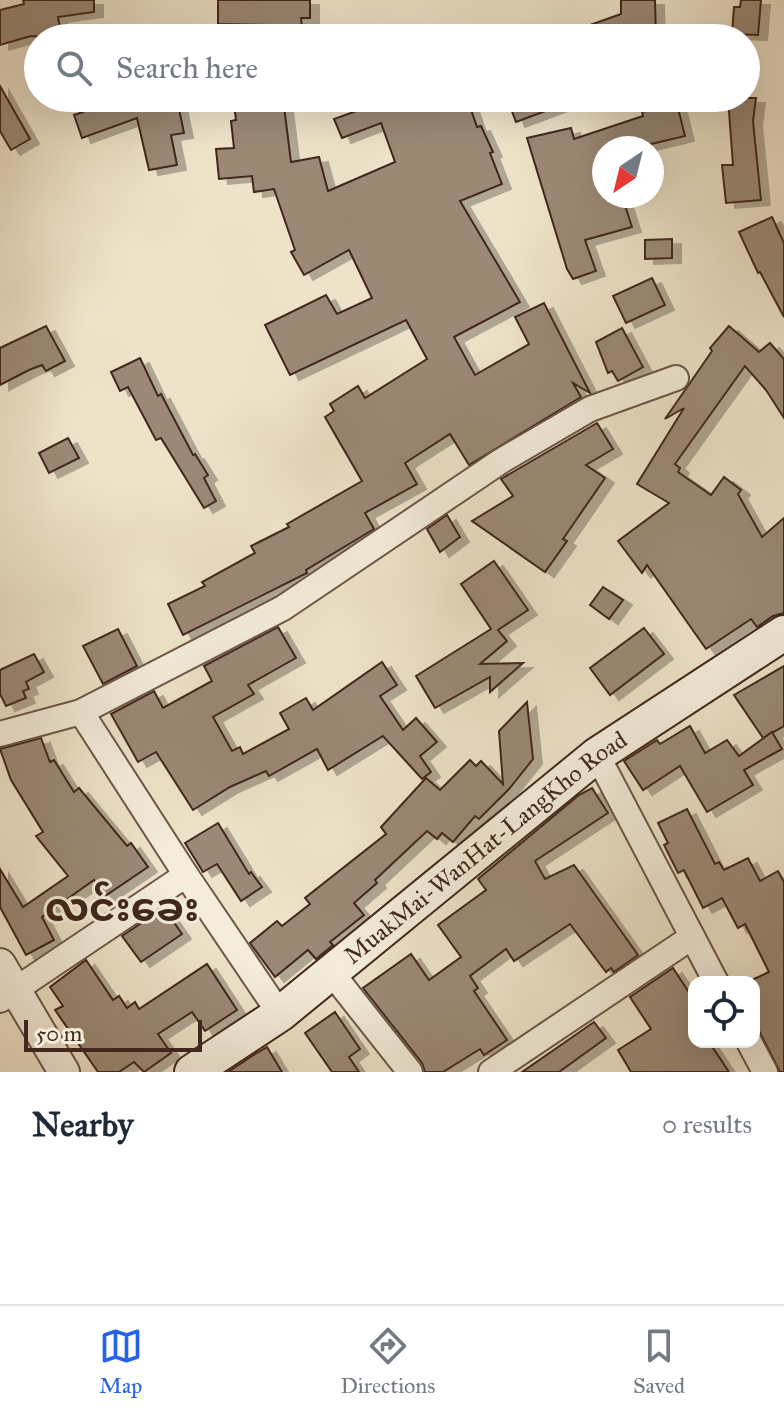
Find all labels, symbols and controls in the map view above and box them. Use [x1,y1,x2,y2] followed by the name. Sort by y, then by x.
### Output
[24,24,760,112] search box
[52,46,96,90] icon: search
[116,50,258,86] text: Search here
[592,136,664,208] north arrow
[338,725,633,970] street label: MuakMai-WanHat-LangKho Road
[45,881,199,932] district label: လင်းခေး
[688,976,760,1048] map controls
[688,976,760,1048] button: locate
[24,1016,202,1052] scale bar
[36,1020,82,1047] text: 50 m
[32,1104,134,1145] text: Nearby
[662,1108,752,1140] text: 0 results
[99,1324,143,1399] tab: Map
[340,1324,435,1399] tab: Directions
[633,1324,685,1399] tab: Saved

